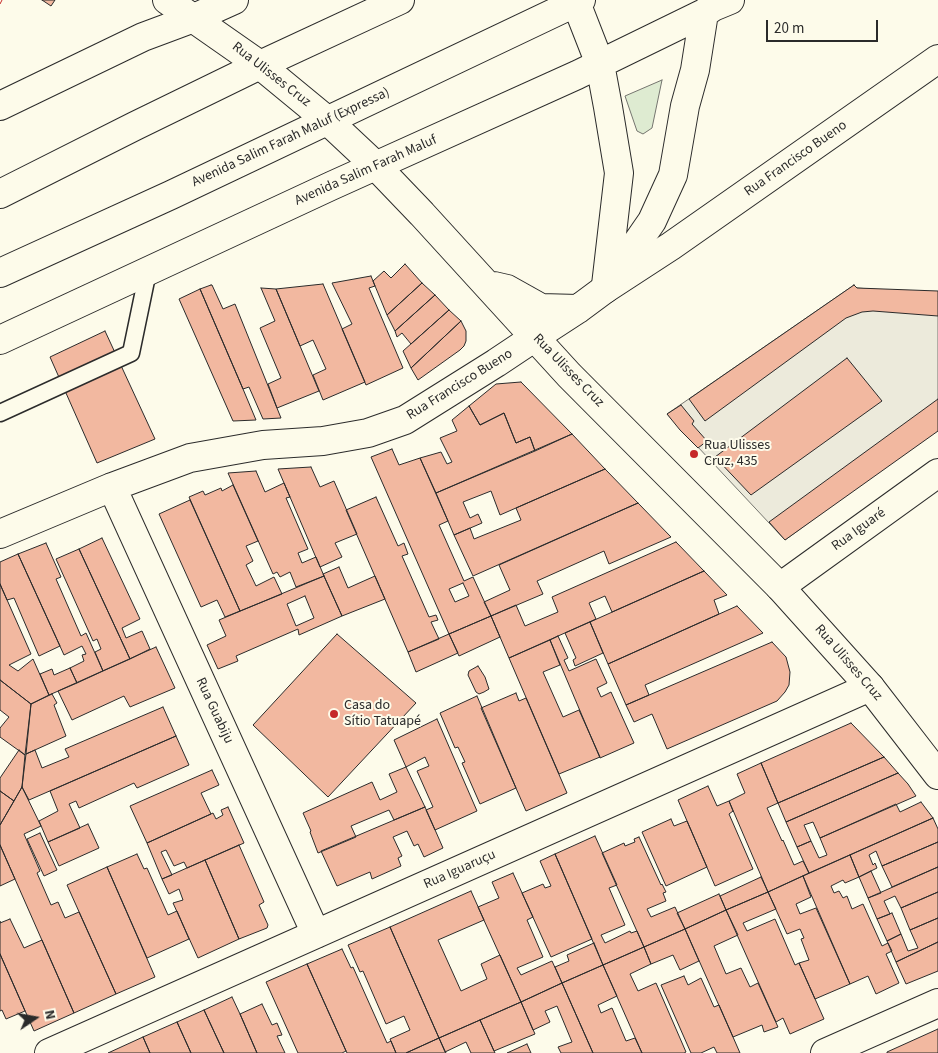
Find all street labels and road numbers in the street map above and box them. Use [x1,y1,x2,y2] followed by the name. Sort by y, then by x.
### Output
[228,39,314,111] street label: Rua Ulisses Cruz
[189,85,393,191] street label: Avenida Salim Farah Maluf (Expressa)
[741,117,851,201] street label: Rua Francisco Bueno
[292,132,440,210] street label: Avenida Salim Farah Maluf
[529,331,607,411] street label: Rua Ulisses Cruz
[404,346,516,424] street label: Rua Francisco Bueno
[829,505,889,555] street label: Rua Iguaré
[810,622,886,704] street label: Rua Ulisses Cruz
[191,675,237,747] street label: Rua Guabiju
[421,847,499,893] street label: Rua Iguaruçu

